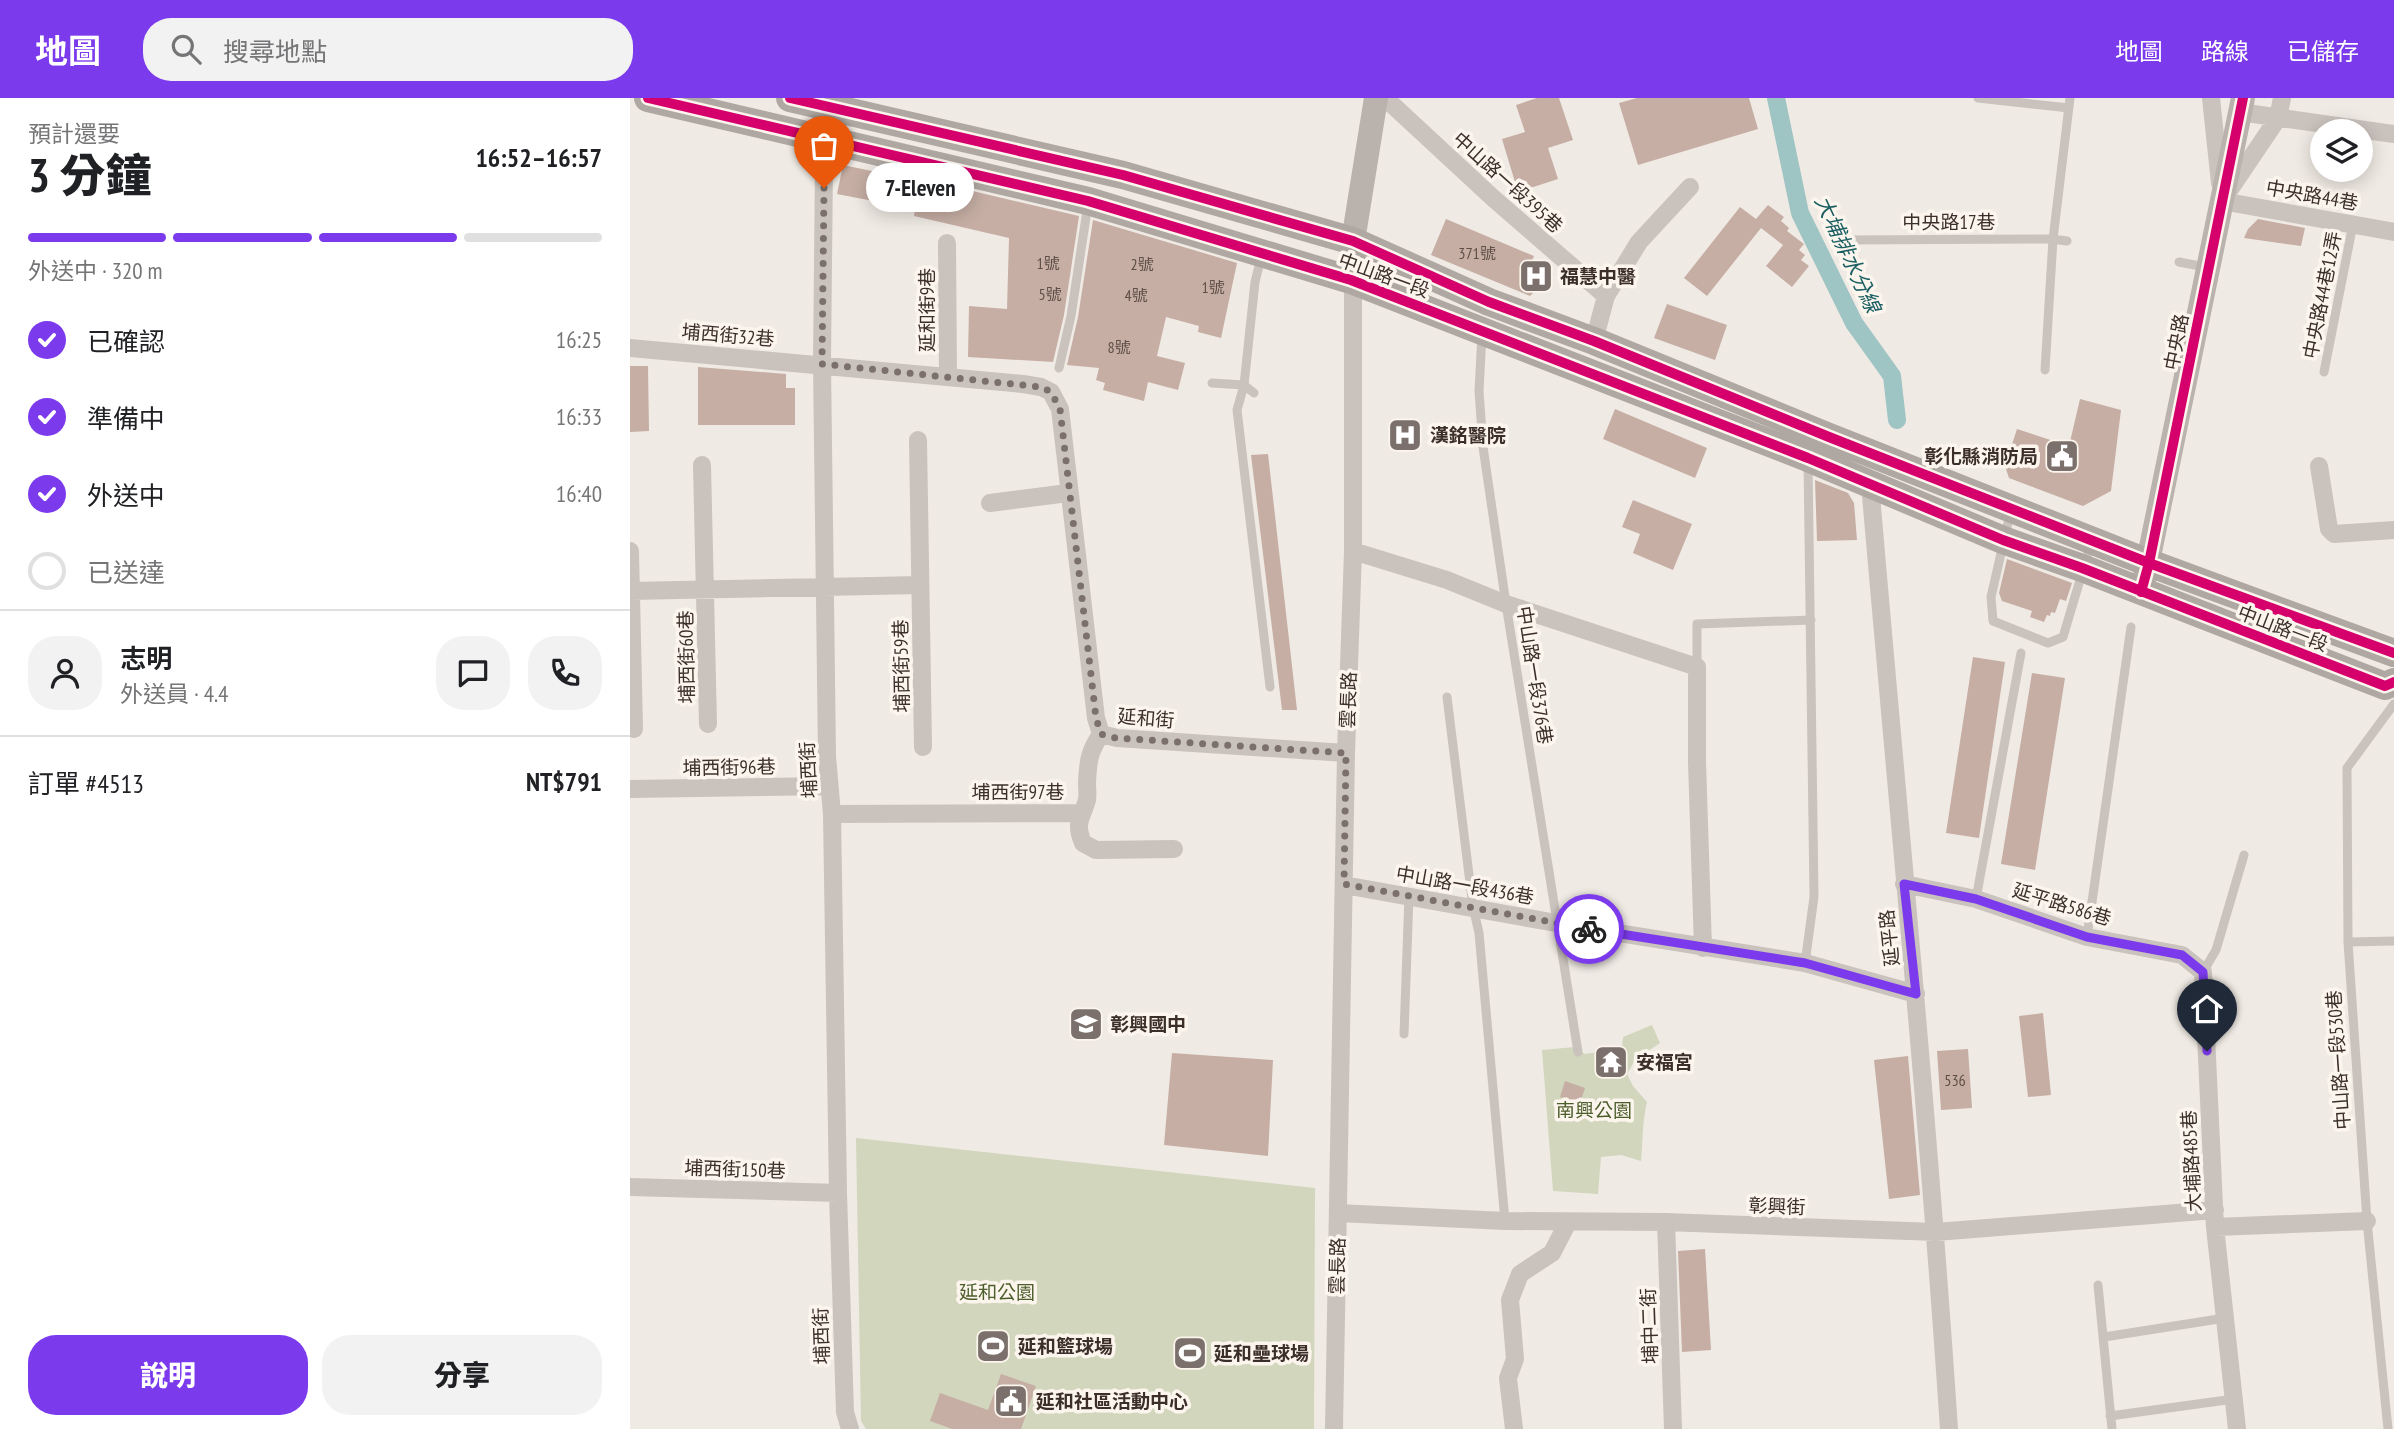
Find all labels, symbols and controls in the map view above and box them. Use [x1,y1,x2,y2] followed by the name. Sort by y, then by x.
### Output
[143,18,633,81] search box
[35,29,101,72] text: 地圖
[167,30,205,68] icon: search
[223,35,327,68] text: 搜尋地點
[2115,36,2163,67] text: 地圖
[2201,36,2249,67] text: 路線
[2287,36,2359,67] text: 已儲存
[794,116,854,188] pin
[28,119,120,148] text: 預計還要
[2310,119,2373,182] map controls
[2310,119,2373,182] button: layers
[1448,126,1568,238] street label: 中山路一段395巷
[805,127,843,165] icon: bag
[475,141,602,174] text: 16:52–16:57
[28,145,151,205] text: 3 分鐘
[866,164,974,212] callout: 7-Eleven
[885,173,955,202] text: 7-Eleven
[2264,175,2360,215] street label: 中央路44巷
[1809,191,1888,319] water label: 大埔排水分線
[1902,210,1996,234] street label: 中央路17巷
[2298,229,2346,361] street label: 中央路44巷12弄
[1458,243,1496,263] house number: 371號
[1335,247,1433,303] street label: 中山路一段
[1036,253,1060,273] house number: 1號
[1130,254,1154,274] house number: 2號
[28,256,163,285] text: 外送中 · 320 m
[1517,257,1555,295] hospital icon: 福慧中醫
[1560,264,1636,288] place label: 福慧中醫
[915,268,939,352] street label: 延和街9巷
[1201,277,1225,297] house number: 1號
[1038,284,1062,304] house number: 5號
[1124,285,1148,305] house number: 4號
[2159,312,2193,372] street label: 中央路
[681,319,775,351] street label: 埔西街32巷
[28,321,66,359] icon: check
[87,325,165,358] text: 已確認
[556,325,602,354] text: 16:25
[1107,337,1131,357] house number: 8號
[28,398,66,436] icon: check
[87,402,165,435] text: 準備中
[556,402,602,431] text: 16:33
[1386,416,1424,454] hospital icon: 漢銘醫院
[1430,423,1506,447] place label: 漢銘醫院
[2043,437,2081,475] public building icon: 彰化縣消防局
[1924,444,2038,468] place label: 彰化縣消防局
[28,475,66,513] icon: check
[87,479,165,512] text: 外送中
[556,479,602,508] text: 16:40
[87,556,165,589] text: 已送達
[2234,600,2332,656] street label: 中山路一段
[1512,604,1558,746] street label: 中山路一段376巷
[673,610,699,704] street label: 埔西街60巷
[888,619,914,713] street label: 埔西街59巷
[28,636,102,710] button: person
[436,636,510,710] button: chat
[528,636,602,710] button: phone
[120,642,172,675] text: 志明
[1335,671,1361,729] street label: 雲長路
[120,679,228,708] text: 外送員 · 4.4
[1117,704,1175,732] street label: 延和街
[795,741,821,799] street label: 埔西街
[682,754,776,780] street label: 埔西街96巷
[526,765,602,798] text: NT$791
[28,767,144,800] text: 訂單 #4513
[971,780,1065,804] street label: 埔西街97巷
[1394,861,1536,909] street label: 中山路一段436巷
[2010,878,2114,930] street label: 延平路586巷
[1554,894,1624,964] courier
[1874,908,1904,968] street label: 延平路
[1570,910,1608,948] icon: bike
[2177,979,2237,1051] pin
[2188,990,2226,1028] icon: home
[2321,990,2355,1130] street label: 中山路一段530巷
[1067,1005,1105,1043] school or university icon: 彰興國中
[1110,1012,1186,1036] place label: 彰興國中
[1592,1043,1630,1081] temple icon: 安福宮
[1636,1050,1693,1074] place label: 安福宮
[1944,1070,1966,1090] house number: 536
[1556,1098,1632,1122] park label: 南興公園
[2176,1110,2206,1212] street label: 大埔路485巷
[684,1155,786,1183] street label: 埔西街150巷
[1748,1193,1806,1219] street label: 彰興街
[1325,1237,1349,1295] street label: 雲長路
[959,1280,1035,1304] park label: 延和公園
[1636,1288,1662,1364] street label: 埔中二街
[808,1307,834,1365] street label: 埔西街
[974,1327,1012,1365] sports icon: 延和籃球場
[1018,1334,1113,1358] place label: 延和籃球場
[1171,1334,1209,1372] sports icon: 延和壘球場
[28,1335,308,1415] button: 說明
[322,1335,602,1415] button: 分享
[1214,1341,1309,1365] place label: 延和壘球場
[992,1382,1030,1420] public building icon: 延和社區活動中心
[1036,1389,1188,1413] place label: 延和社區活動中心

